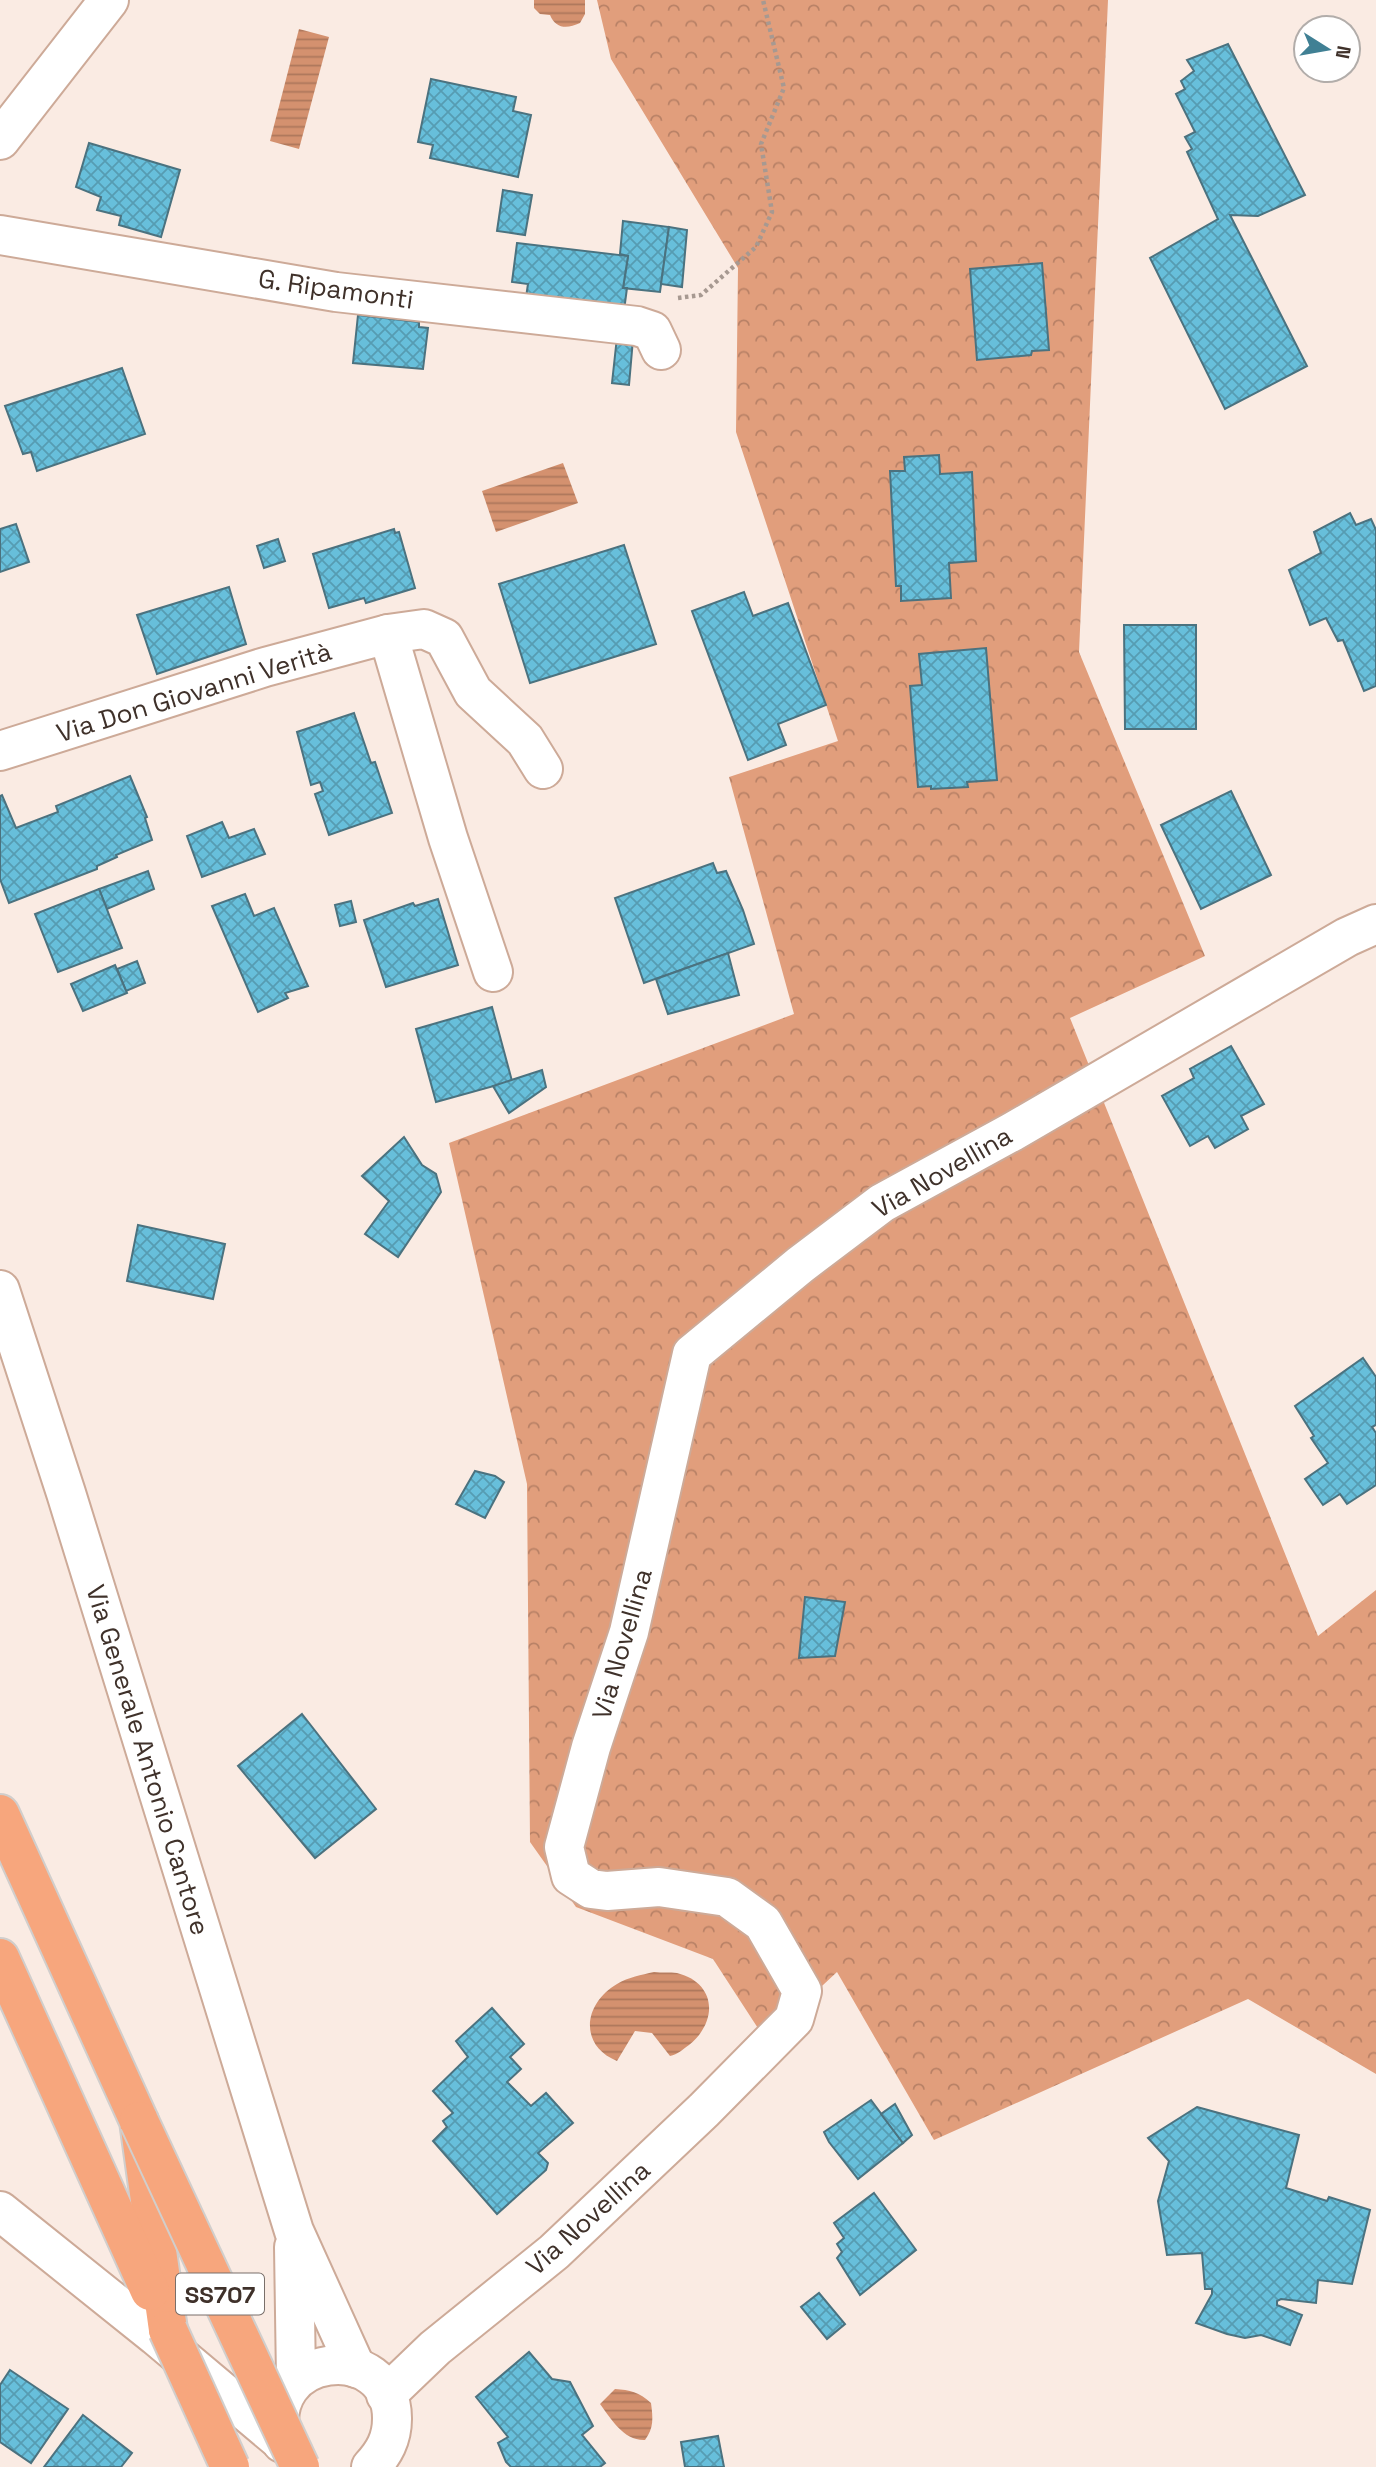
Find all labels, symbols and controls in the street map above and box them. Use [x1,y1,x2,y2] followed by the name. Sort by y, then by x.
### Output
[1292,14,1362,84] north arrow
[1330,44,1357,61] text: N
[256,261,416,317] street label: G. Ripamonti
[52,634,336,750] street label: Via Don Giovanni Verità
[866,1118,1018,1226] street label: Via Novellina
[584,1564,660,1724] street label: Via Novellina
[78,1581,218,1939] street label: Via Generale Antonio Cantore
[519,2153,657,2283] street label: Via Novellina
[176,2274,264,2314] road number: SS707

